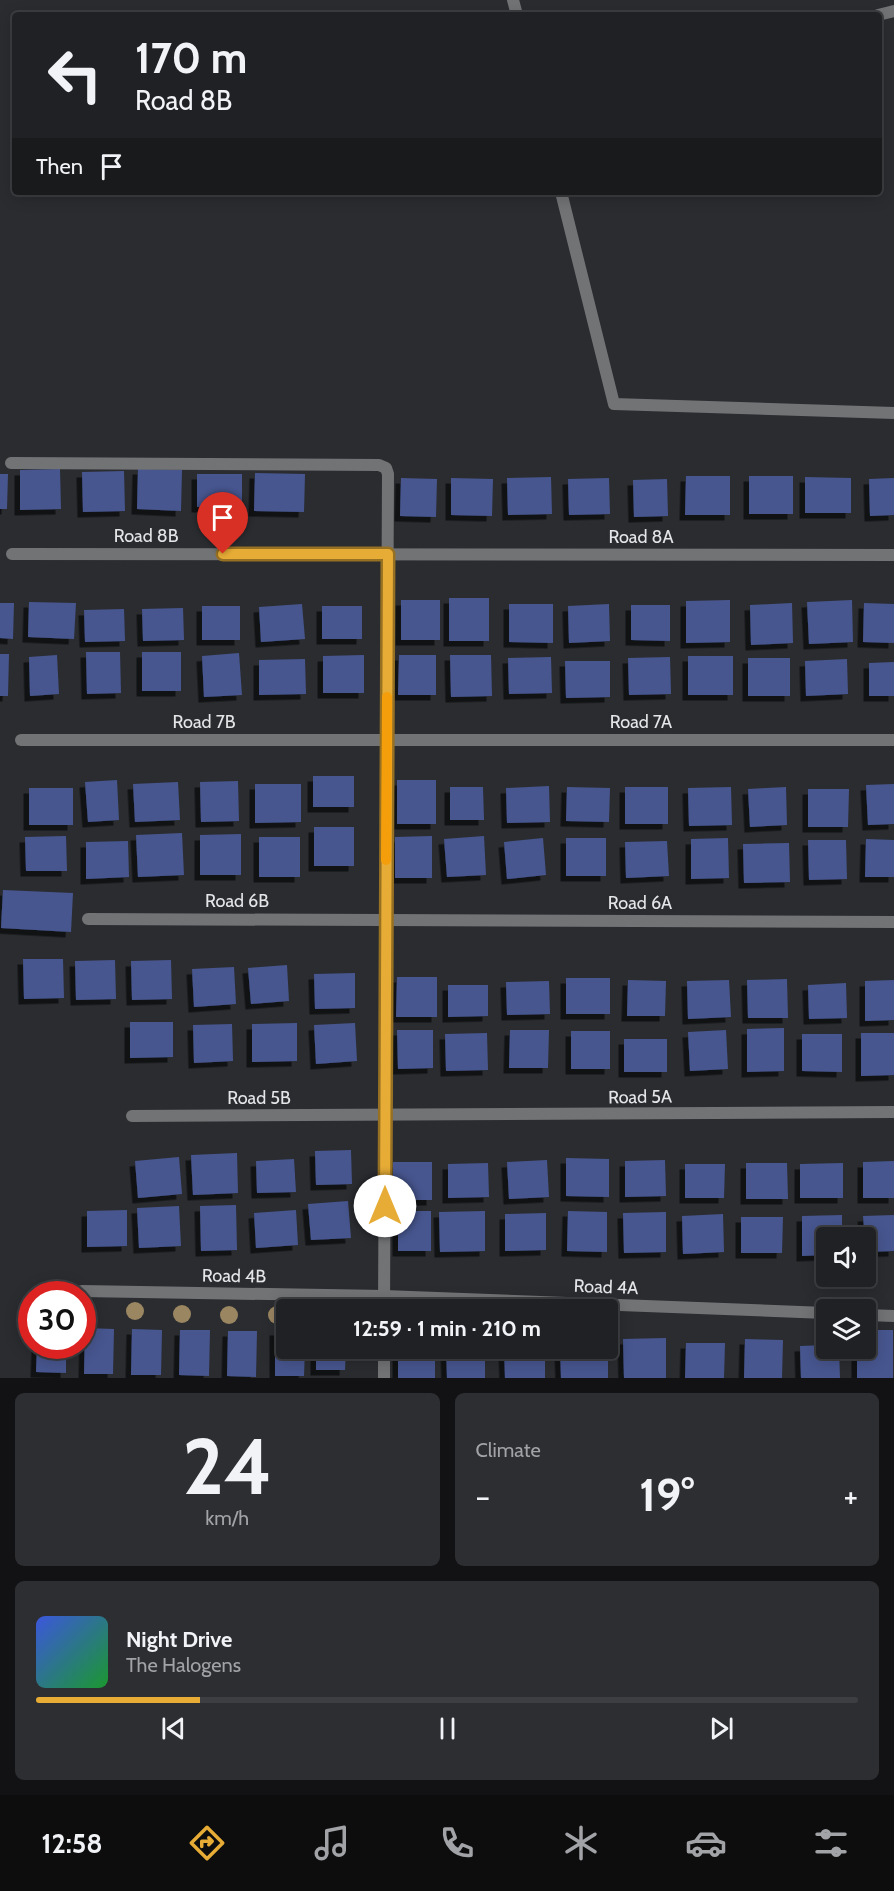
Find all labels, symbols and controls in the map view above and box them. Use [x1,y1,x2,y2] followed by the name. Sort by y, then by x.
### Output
[135,32,247,84] text: 170 m
[36,36,114,114] icon: left
[135,84,232,117] text: Road 8B
[95,150,128,183] icon: arrive
[36,153,83,180] text: Then
[197,492,248,554] pin
[206,501,239,534] icon: arrive
[114,525,179,547] street label: Road 8B
[608,526,674,548] street label: Road 8A
[173,711,236,733] street label: Road 7B
[610,711,672,733] street label: Road 7A
[205,890,269,912] street label: Road 6B
[608,892,672,914] street label: Road 6A
[608,1085,672,1109] street label: Road 5A
[227,1087,291,1109] street label: Road 5B
[353,1174,417,1238] position arrow
[816,1227,876,1359] map controls
[816,1227,876,1287] button: sound
[202,1264,267,1288] street label: Road 4B
[573,1275,639,1299] street label: Road 4A
[18,1281,96,1359] speed limit sign: 30
[816,1299,876,1359] button: layers
[353,1315,541,1342] text: 12:59 · 1 min · 210 m
[182,1419,272,1514] text: 24
[476,1438,541,1462] text: Climate
[639,1468,694,1522] text: 19°
[476,1476,490,1516] text: −
[843,1476,858,1516] text: +
[205,1506,249,1530] text: km/h
[126,1626,232,1653] text: Night Drive
[126,1653,241,1677] text: The Halogens
[157,1712,190,1745] icon: previous
[431,1712,464,1745] icon: pause
[705,1712,738,1745] icon: next
[186,1822,228,1864] icon: directions
[311,1822,353,1864] icon: music
[436,1822,478,1864] icon: phone
[560,1822,602,1864] icon: climate
[685,1822,727,1864] icon: car
[810,1822,852,1864] icon: filters
[41,1827,103,1860] text: 12:58

